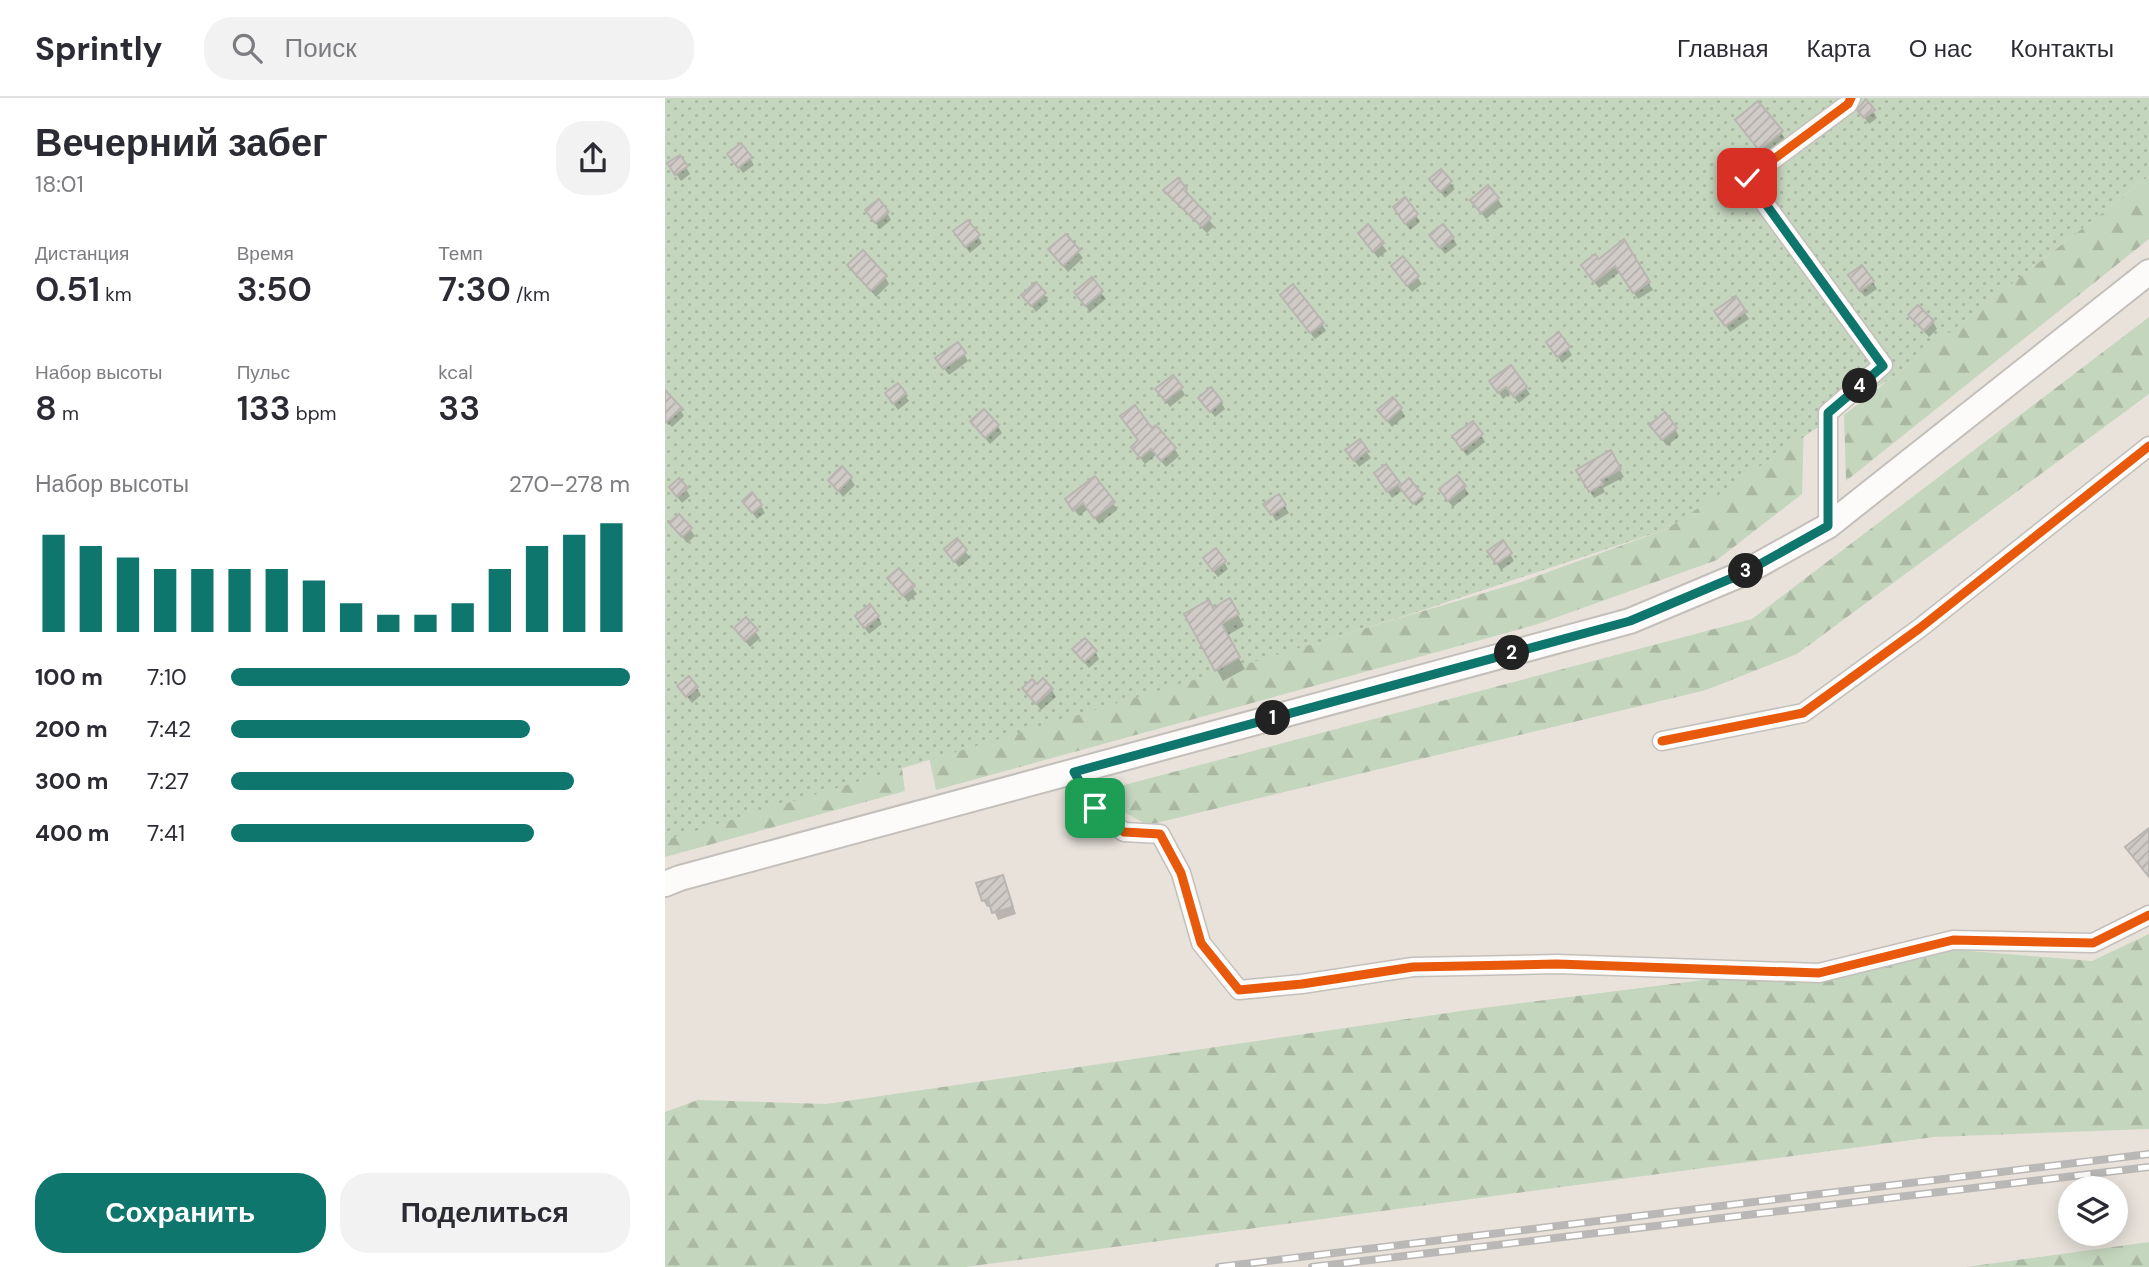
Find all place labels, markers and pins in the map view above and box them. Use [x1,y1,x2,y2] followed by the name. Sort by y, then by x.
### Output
[1717,148,1777,208] pin
[1843,368,1877,404] pin: 4
[1729,554,1763,588] pin: 3
[1495,636,1529,670] pin: 2
[1255,700,1291,736] pin: 1
[1065,778,1125,838] pin

